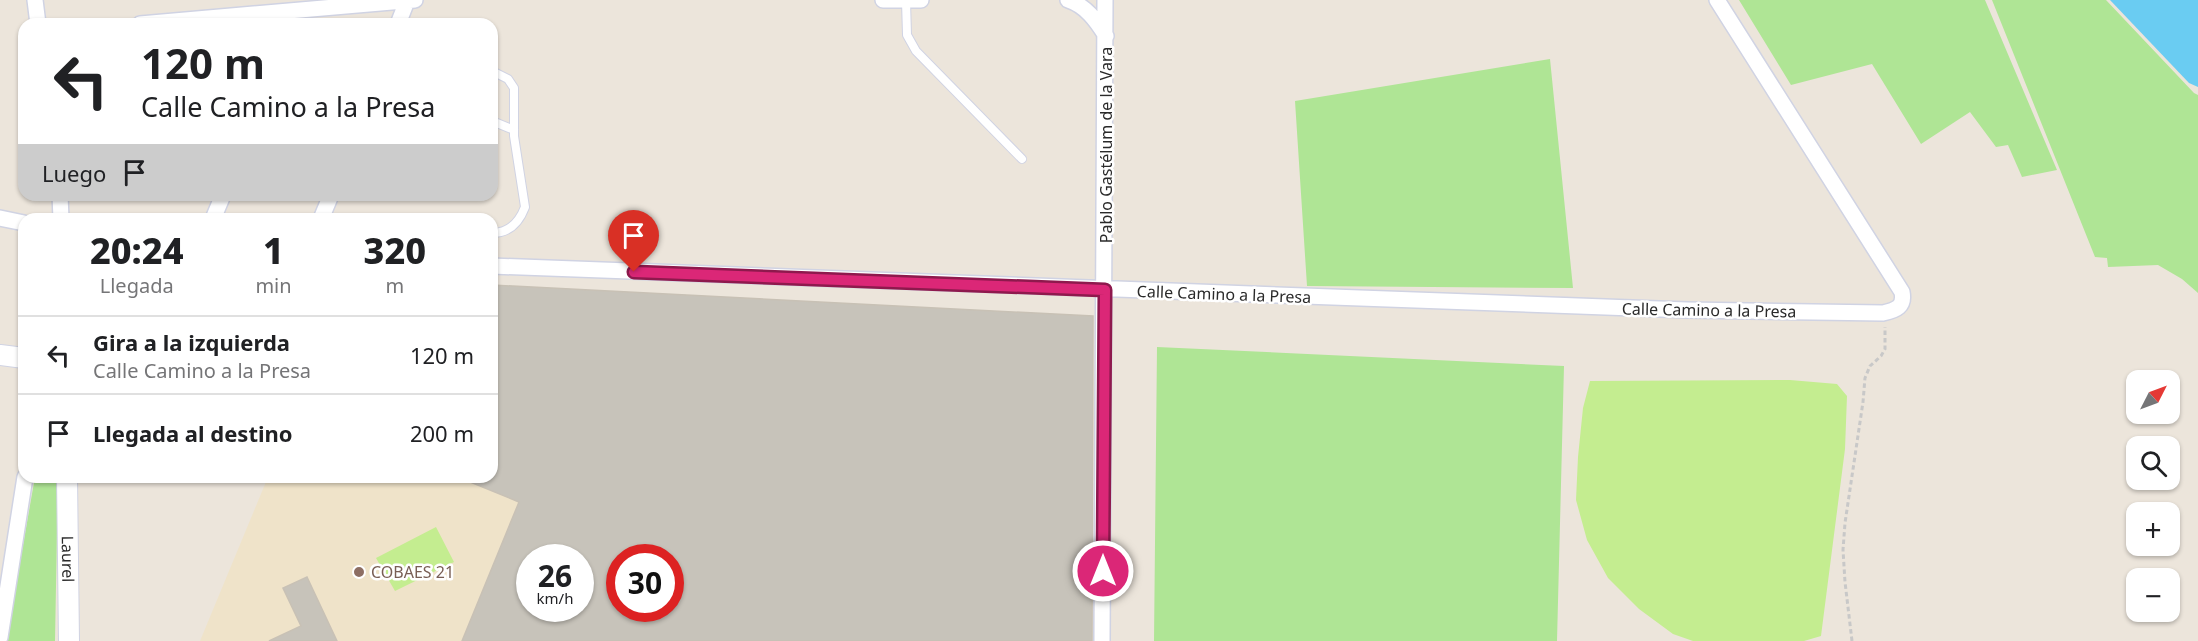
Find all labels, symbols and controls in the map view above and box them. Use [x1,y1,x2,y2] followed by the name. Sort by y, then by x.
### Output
[141,34,265,91] text: 120 m
[42,42,120,120] icon: left
[1095,47,1117,243] street label: Pablo Gastélum de la Vara
[141,88,435,125] text: Calle Camino a la Presa
[118,156,151,189] icon: arrive
[42,158,106,188] text: Luego
[608,210,659,272] pin
[617,219,650,252] icon: arrive
[90,226,183,275] text: 20:24
[263,226,284,275] text: 1
[364,226,426,275] text: 320
[100,272,174,299] text: Llegada
[255,272,292,299] text: min
[385,272,404,299] text: m
[1136,280,1312,308] street label: Calle Camino a la Presa
[1622,297,1796,323] street label: Calle Camino a la Presa
[93,327,290,357] text: Gira a la izquierda
[42,339,75,372] icon: left
[410,340,474,370] text: 120 m
[93,357,311,384] text: Calle Camino a la Presa
[2126,370,2180,424] north arrow
[2126,370,2180,622] map controls
[42,417,75,450] icon: arrive
[93,418,293,448] text: Llegada al destino
[410,418,474,448] text: 200 m
[2126,436,2180,490] button: search
[2126,502,2180,556] button: +
[57,535,79,582] street label: Laurel
[1071,539,1135,603] position arrow
[606,544,684,622] speed limit sign: 30
[538,555,572,596] text: 26
[371,561,454,583] place label: COBAES 21
[352,565,366,579] marker: COBAES 21
[2126,568,2180,622] button: −
[537,588,573,608] text: km/h

